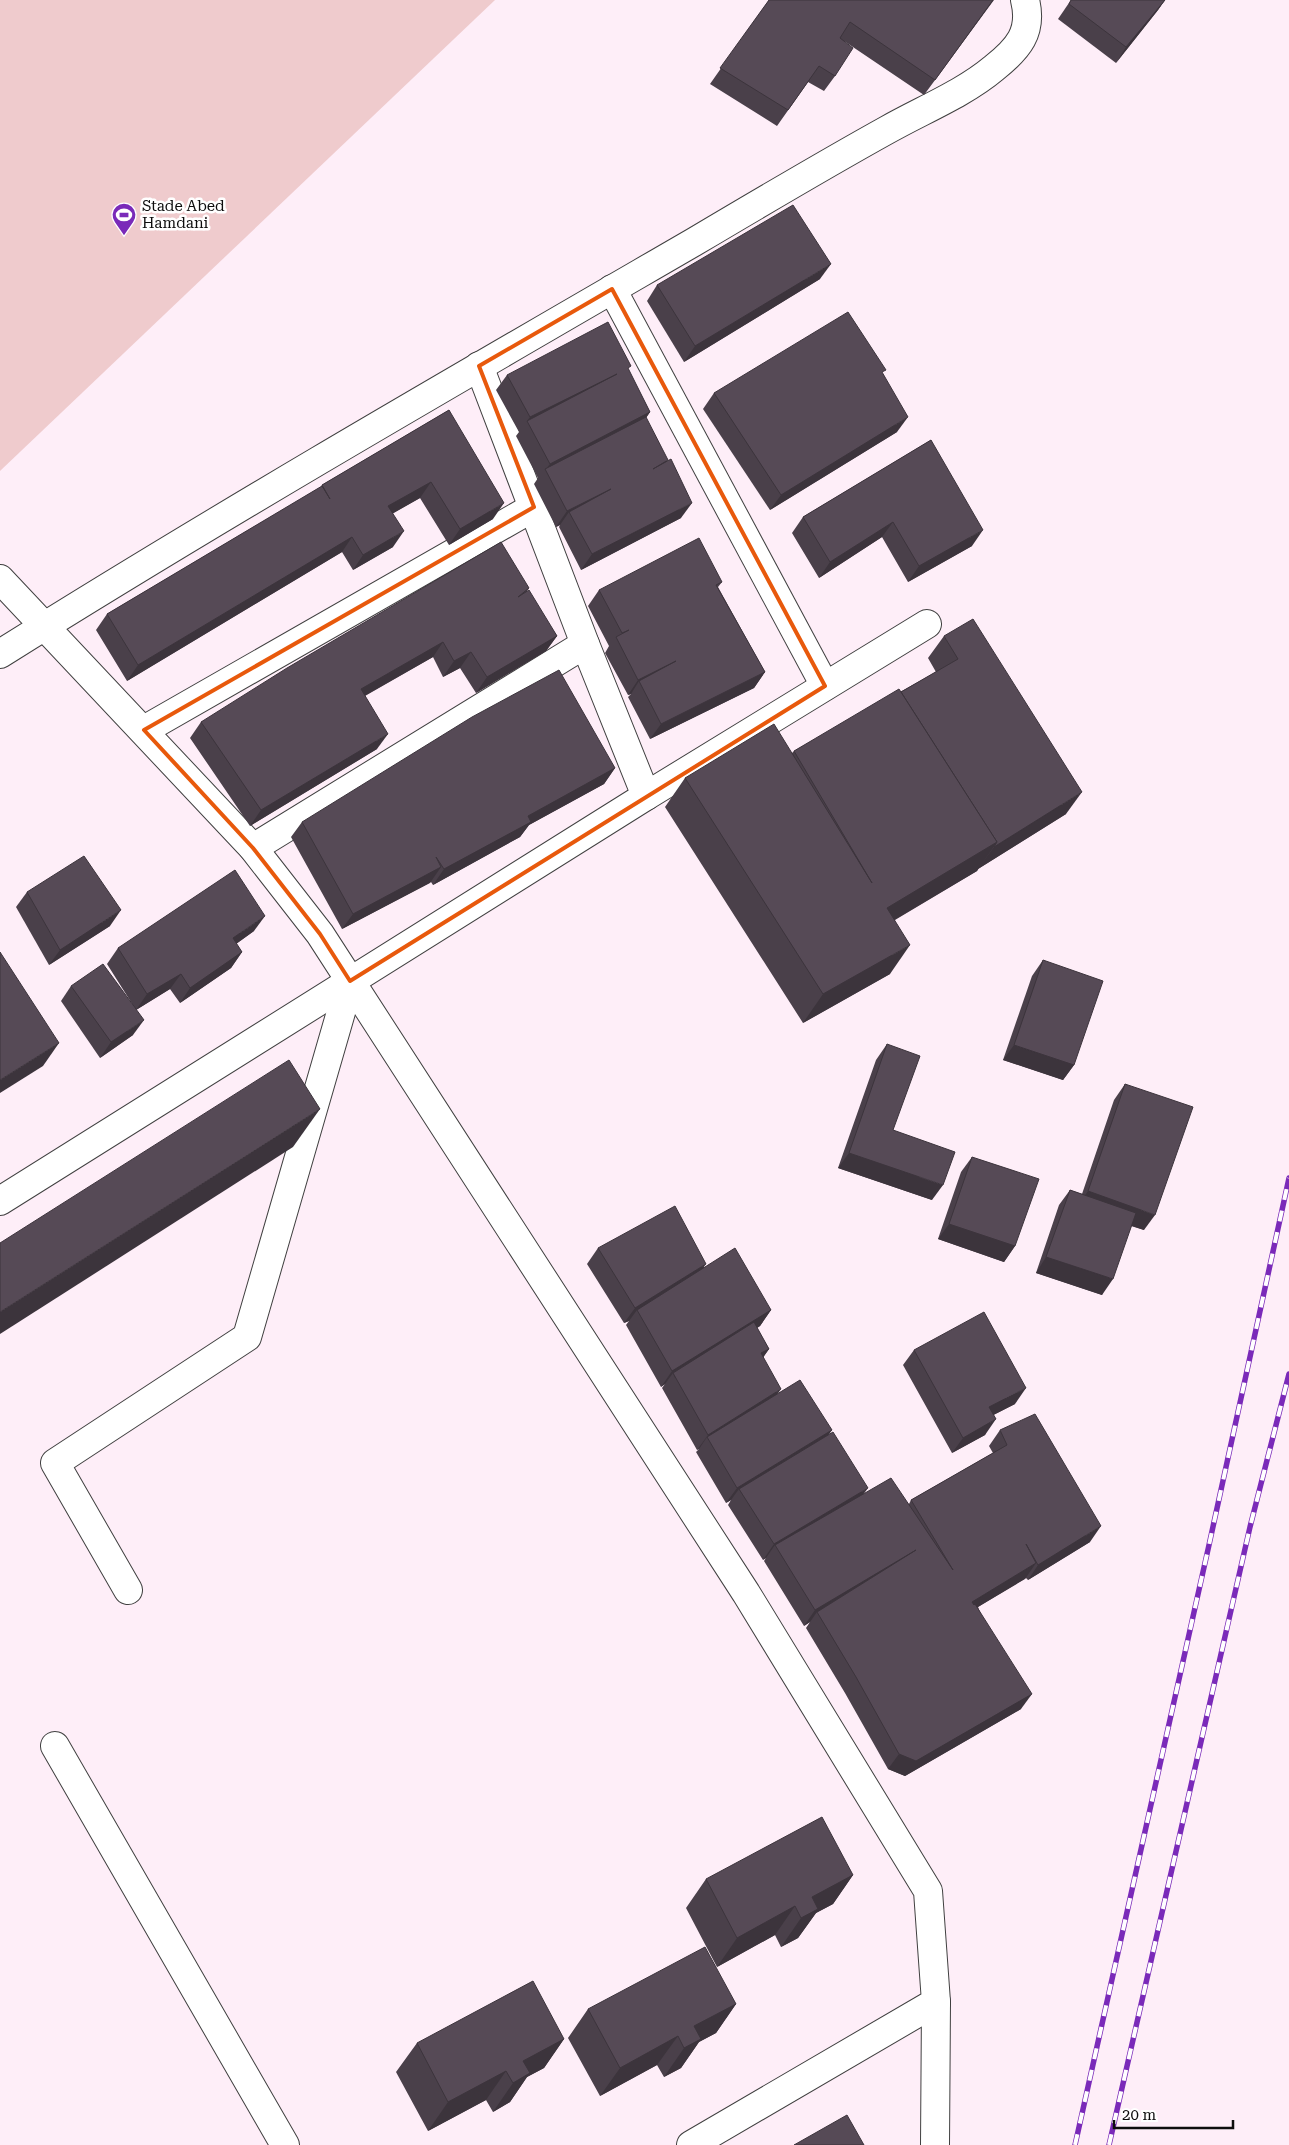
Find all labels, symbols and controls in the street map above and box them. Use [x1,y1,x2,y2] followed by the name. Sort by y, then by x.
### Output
[142,197,225,232] place label: Stade Abed Hamdani
[111,202,137,236] sports icon: Stade Abed Hamdani
[1114,2098,1233,2130] scale bar
[1122,2106,1157,2124] text: 20 m

